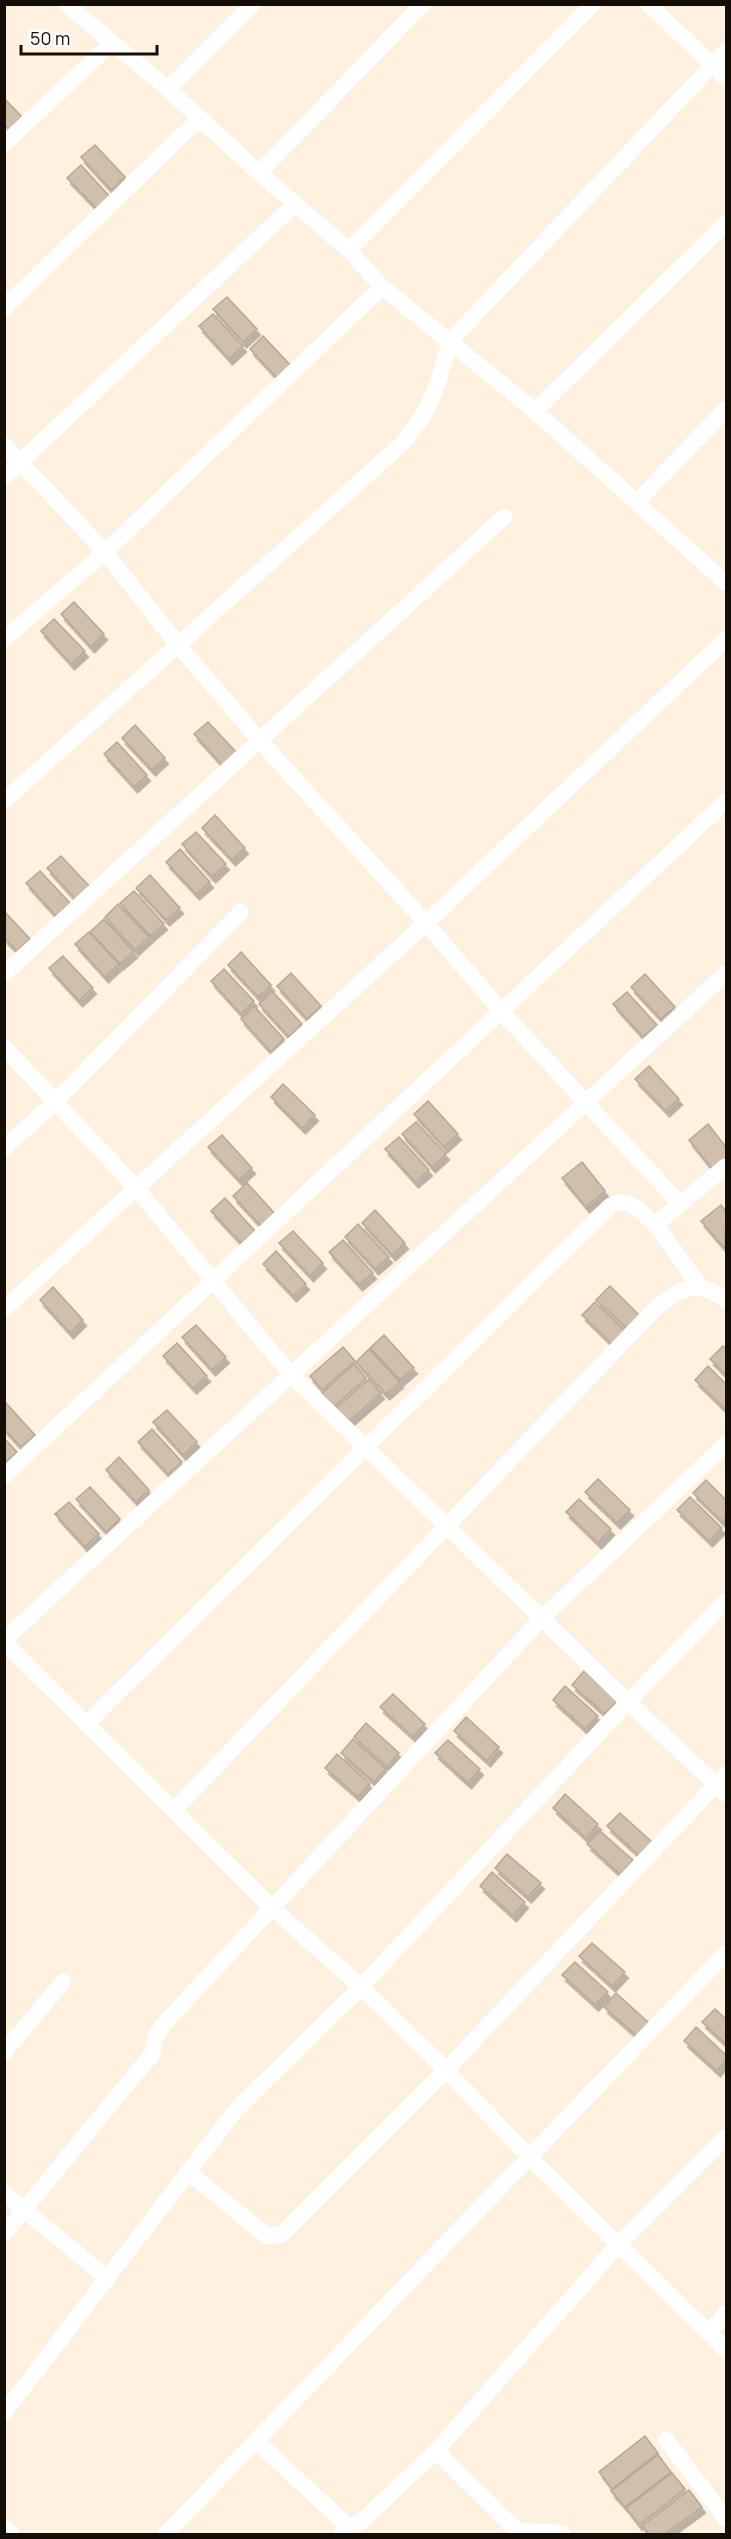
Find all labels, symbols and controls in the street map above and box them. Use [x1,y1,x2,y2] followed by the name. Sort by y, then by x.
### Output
[21,18,158,56] scale bar
[30,26,70,50] text: 50 m

